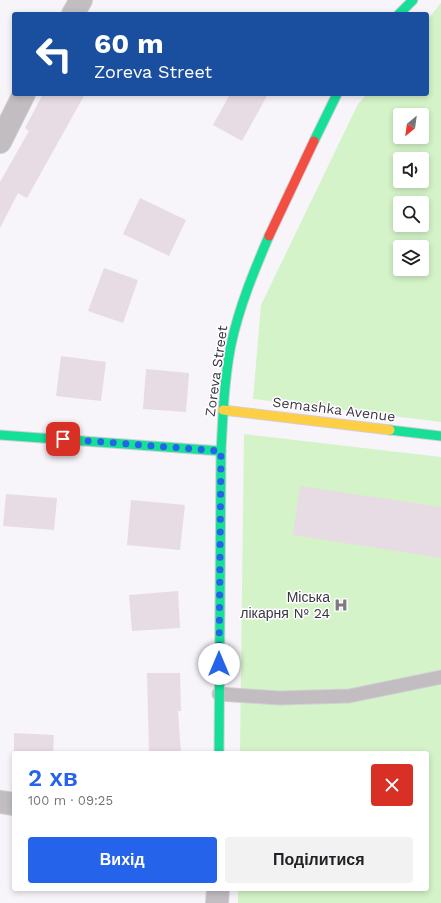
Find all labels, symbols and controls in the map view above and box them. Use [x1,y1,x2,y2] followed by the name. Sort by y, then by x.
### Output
[94,27,164,60] text: 60 m
[28,28,80,80] icon: left
[94,61,212,82] text: Zoreva Street
[393,108,429,144] north arrow
[393,108,429,276] map controls
[393,152,429,188] button: sound
[393,196,429,232] button: search
[393,240,429,276] button: layers
[202,324,230,418] street label: Zoreva Street
[272,394,396,424] street label: Semashka Avenue
[46,422,80,456] pin
[52,428,74,450] icon: arrive
[240,589,330,621] place label: Міська лікарня № 24
[333,597,349,613] hospital icon: Міська лікарня № 24
[198,643,240,685] position arrow
[28,764,78,792] text: 2 хв
[371,764,413,806] button: close
[28,793,113,808] text: 100 m · 09:25
[28,837,217,883] button: Вихід
[225,837,413,883] button: Поділитися

